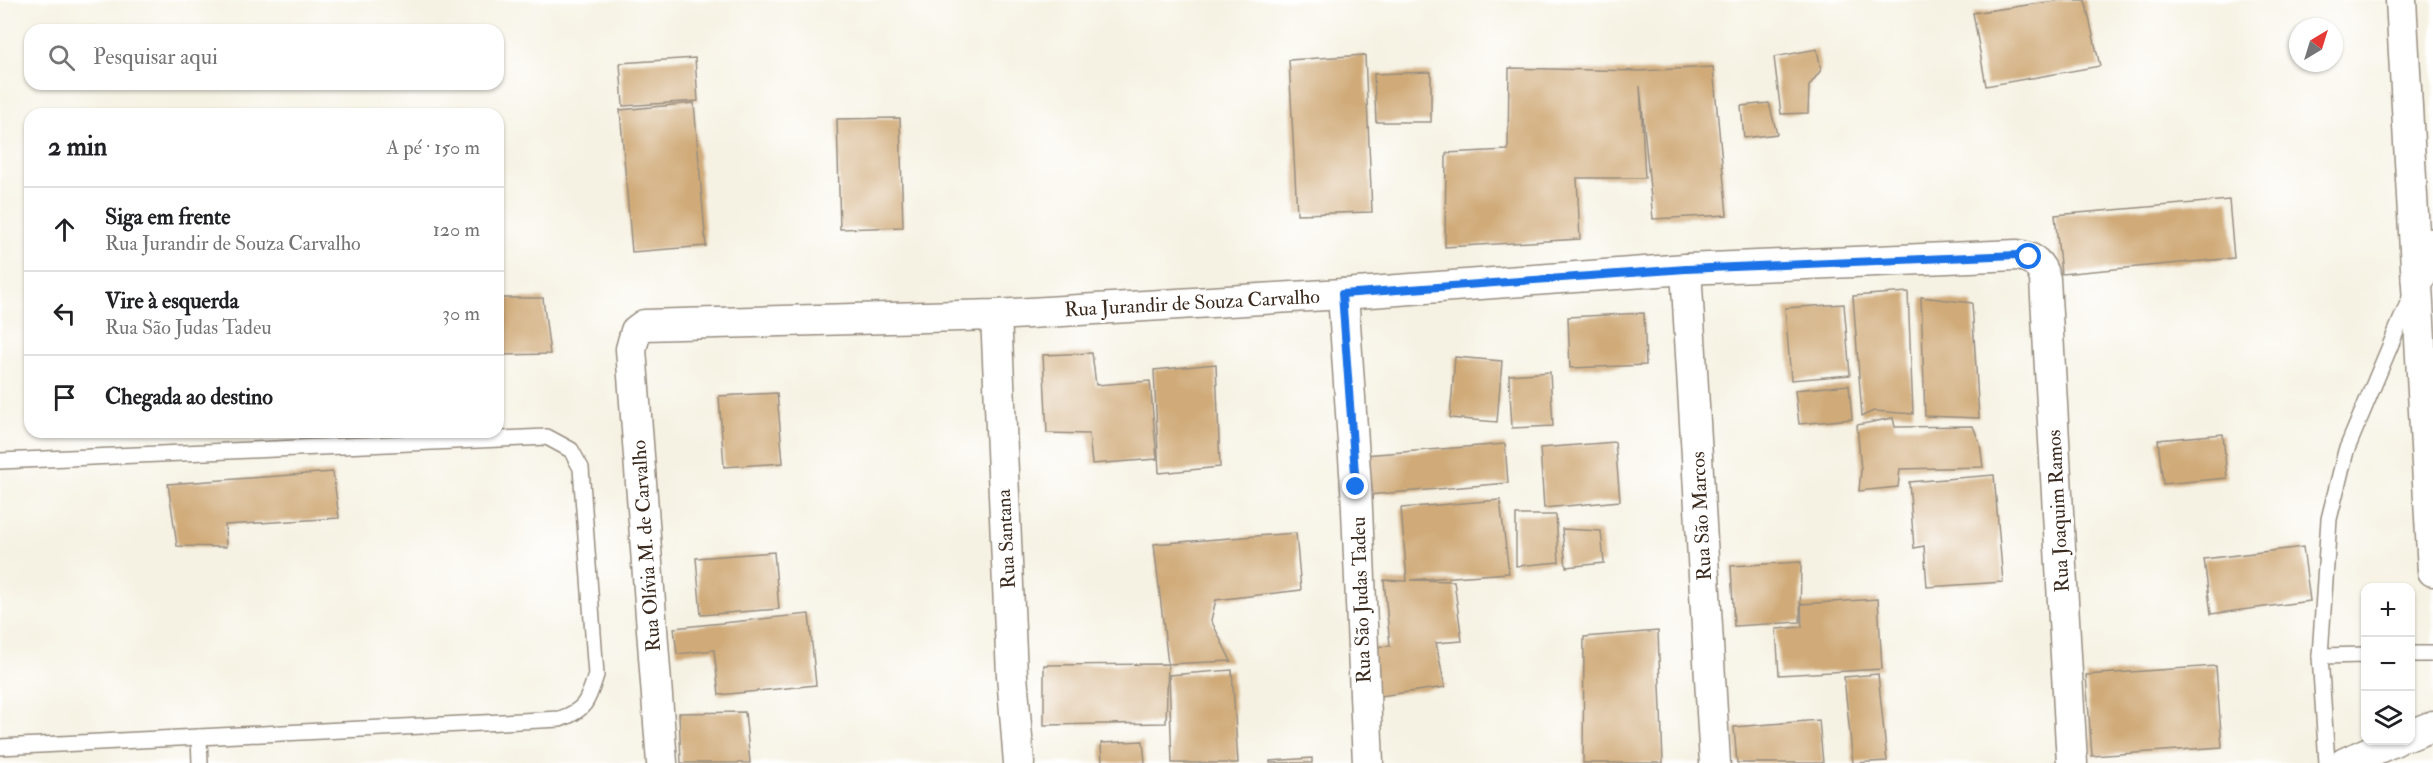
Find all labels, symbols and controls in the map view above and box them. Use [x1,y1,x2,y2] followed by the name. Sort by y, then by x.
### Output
[2289,18,2343,72] north arrow
[24,24,504,90] search box
[45,41,78,74] icon: search
[93,43,218,71] text: Pesquisar aqui
[48,131,107,163] text: 2 min
[387,135,480,160] text: A pé · 150 m
[105,203,230,231] text: Siga em frente
[48,213,81,246] icon: ahead
[433,217,480,242] text: 120 m
[105,231,361,256] text: Rua Jurandir de Souza Carvalho
[2015,243,2041,269] route start
[1064,284,1320,322] street label: Rua Jurandir de Souza Carvalho
[105,287,239,315] text: Vire à esquerda
[48,297,81,330] icon: left
[442,301,480,326] text: 30 m
[105,315,272,340] text: Rua São Judas Tadeu
[48,381,81,414] icon: arrive
[105,383,273,411] text: Chegada ao destino
[2041,429,2075,593] street label: Rua Joaquim Ramos
[626,439,666,653] street label: Rua Olívia M. de Carvalho
[1685,451,1717,581] street label: Rua São Marcos
[1342,473,1368,499] route end
[991,488,1021,589] street label: Rua Santana
[1346,516,1376,684] street label: Rua São Judas Tadeu
[2361,583,2415,745] map controls
[2361,583,2415,637] button: +
[2361,637,2415,691] button: −
[2361,691,2415,745] button: layers

